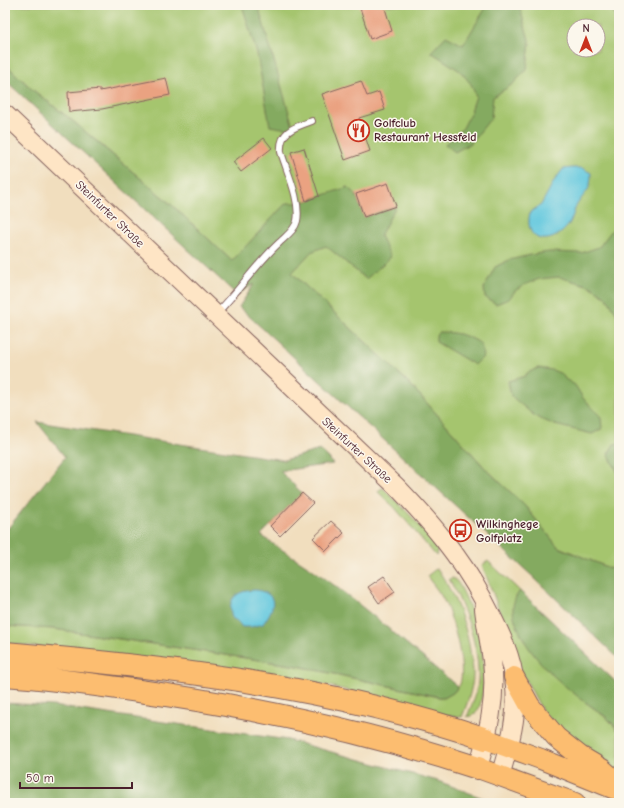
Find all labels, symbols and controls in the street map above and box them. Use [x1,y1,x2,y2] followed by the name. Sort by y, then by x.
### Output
[566,18,606,58] north arrow
[582,22,590,35] text: N
[374,116,477,144] place label: Golfclub Restaurant Hessfeld
[346,117,372,143] restaurant icon: Golfclub Restaurant Hessfeld
[73,178,147,250] street label: Steinfurter Straße
[319,414,395,486] street label: Steinfurter Straße
[476,517,539,545] place label: Wilkinghege Golfplatz
[447,518,473,544] bus stop icon: Wilkinghege Golfplatz
[20,764,132,790] scale bar
[26,771,54,785] text: 50 m

